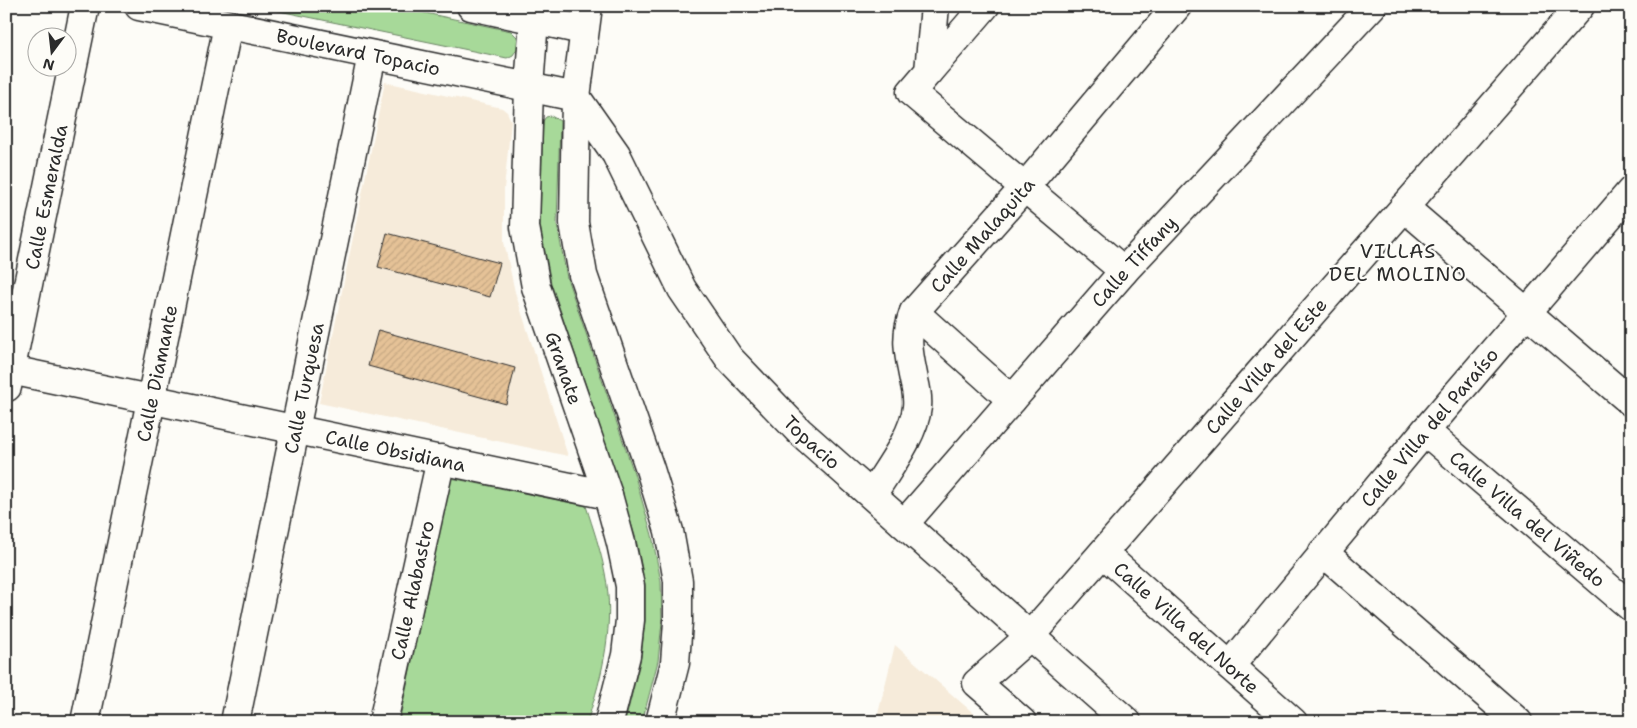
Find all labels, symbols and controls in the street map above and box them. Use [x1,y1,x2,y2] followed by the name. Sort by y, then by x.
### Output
[274,23,442,81] street label: Boulevard Topacio
[28,28,78,78] north arrow
[41,54,56,75] text: N
[19,122,74,272] street label: Calle Esmeralda
[925,172,1041,298] street label: Calle Malaquita
[1086,211,1182,313] street label: Calle Tiffany
[1329,238,1467,287] district label: VILLAS DEL MOLINO
[1200,293,1333,440] street label: Calle Villa del Este
[131,303,183,444] street label: Calle Diamante
[278,320,330,456] street label: Calle Turquesa
[539,328,588,408] street label: Granate
[1355,343,1504,512] street label: Calle Villa del Paraíso
[778,410,846,475] street label: Topacio
[323,424,468,478] street label: Calle Obsidiana
[1444,445,1611,593] street label: Calle Villa del Viñedo
[385,518,440,662] street label: Calle Alabastro
[1108,556,1264,699] street label: Calle Villa del Norte

